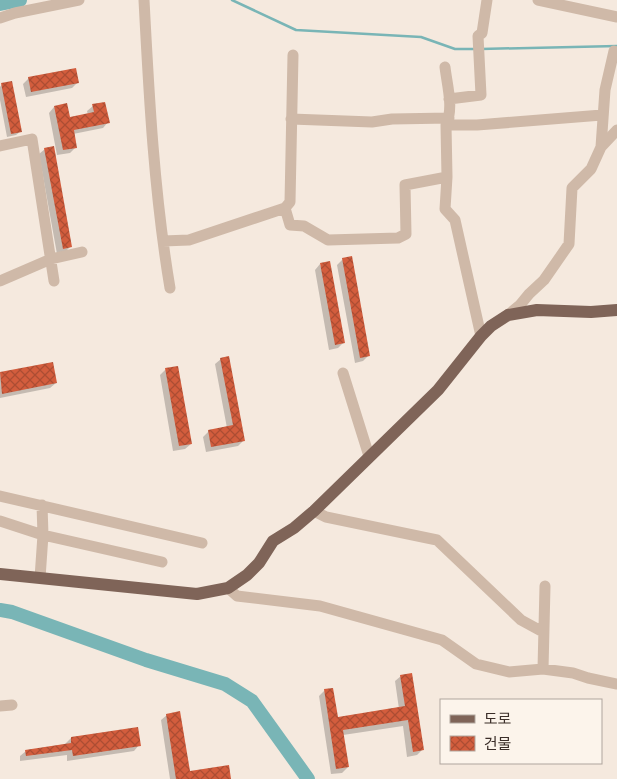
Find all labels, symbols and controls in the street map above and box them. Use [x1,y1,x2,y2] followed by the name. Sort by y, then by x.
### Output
[440,699,602,764] legend
[484,709,512,729] text: 도로
[484,734,512,754] text: 건물

